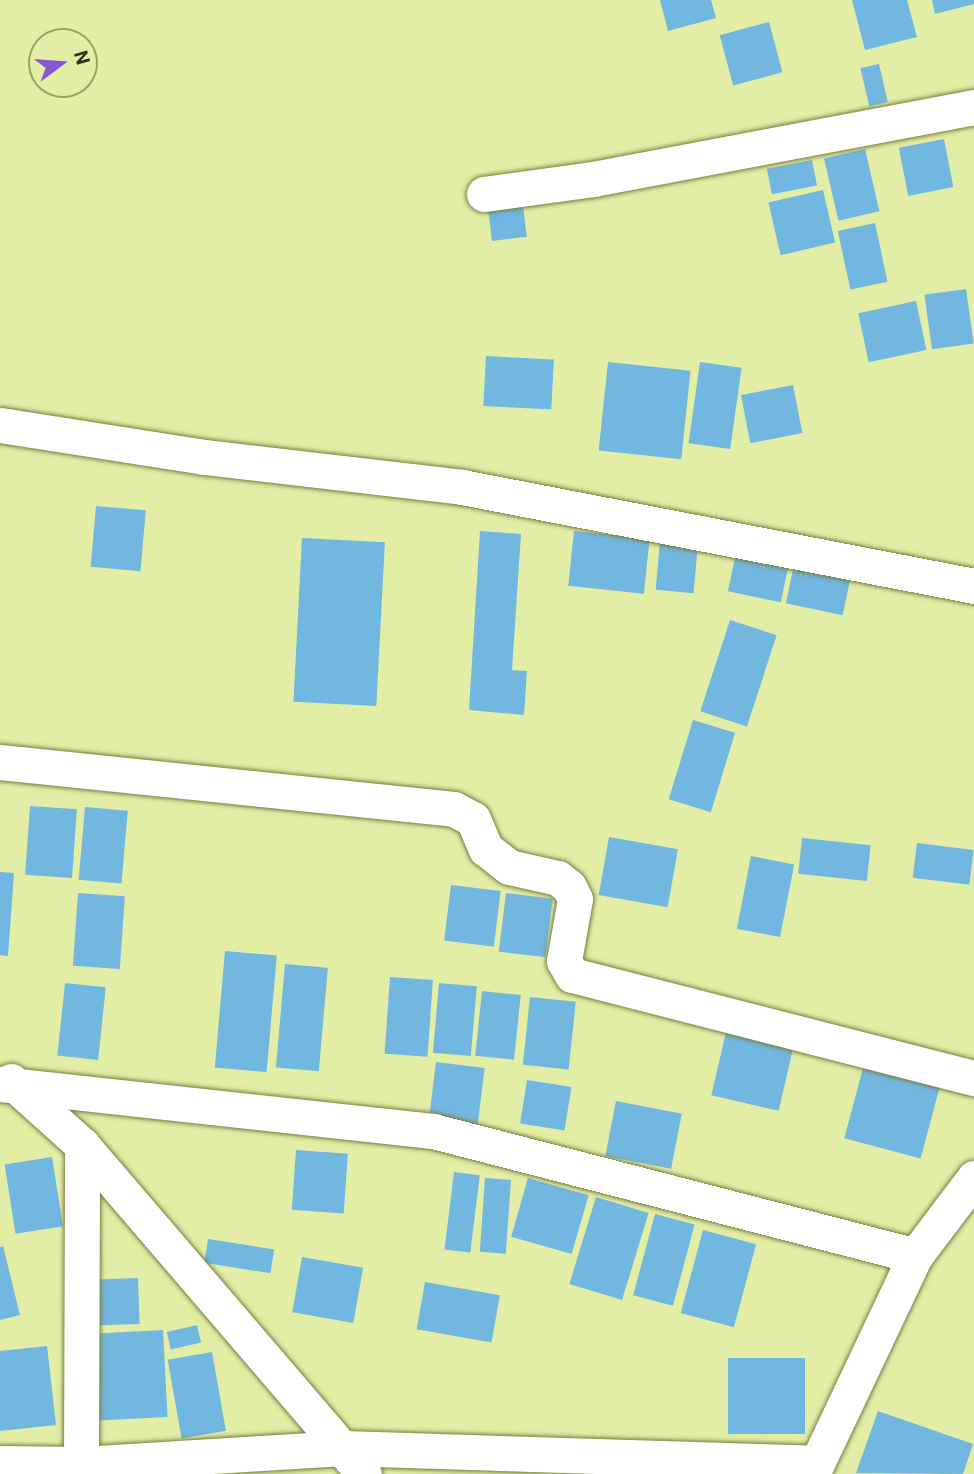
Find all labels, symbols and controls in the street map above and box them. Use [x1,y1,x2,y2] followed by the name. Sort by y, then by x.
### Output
[28,28,98,98] north arrow
[69,48,95,67] text: N

